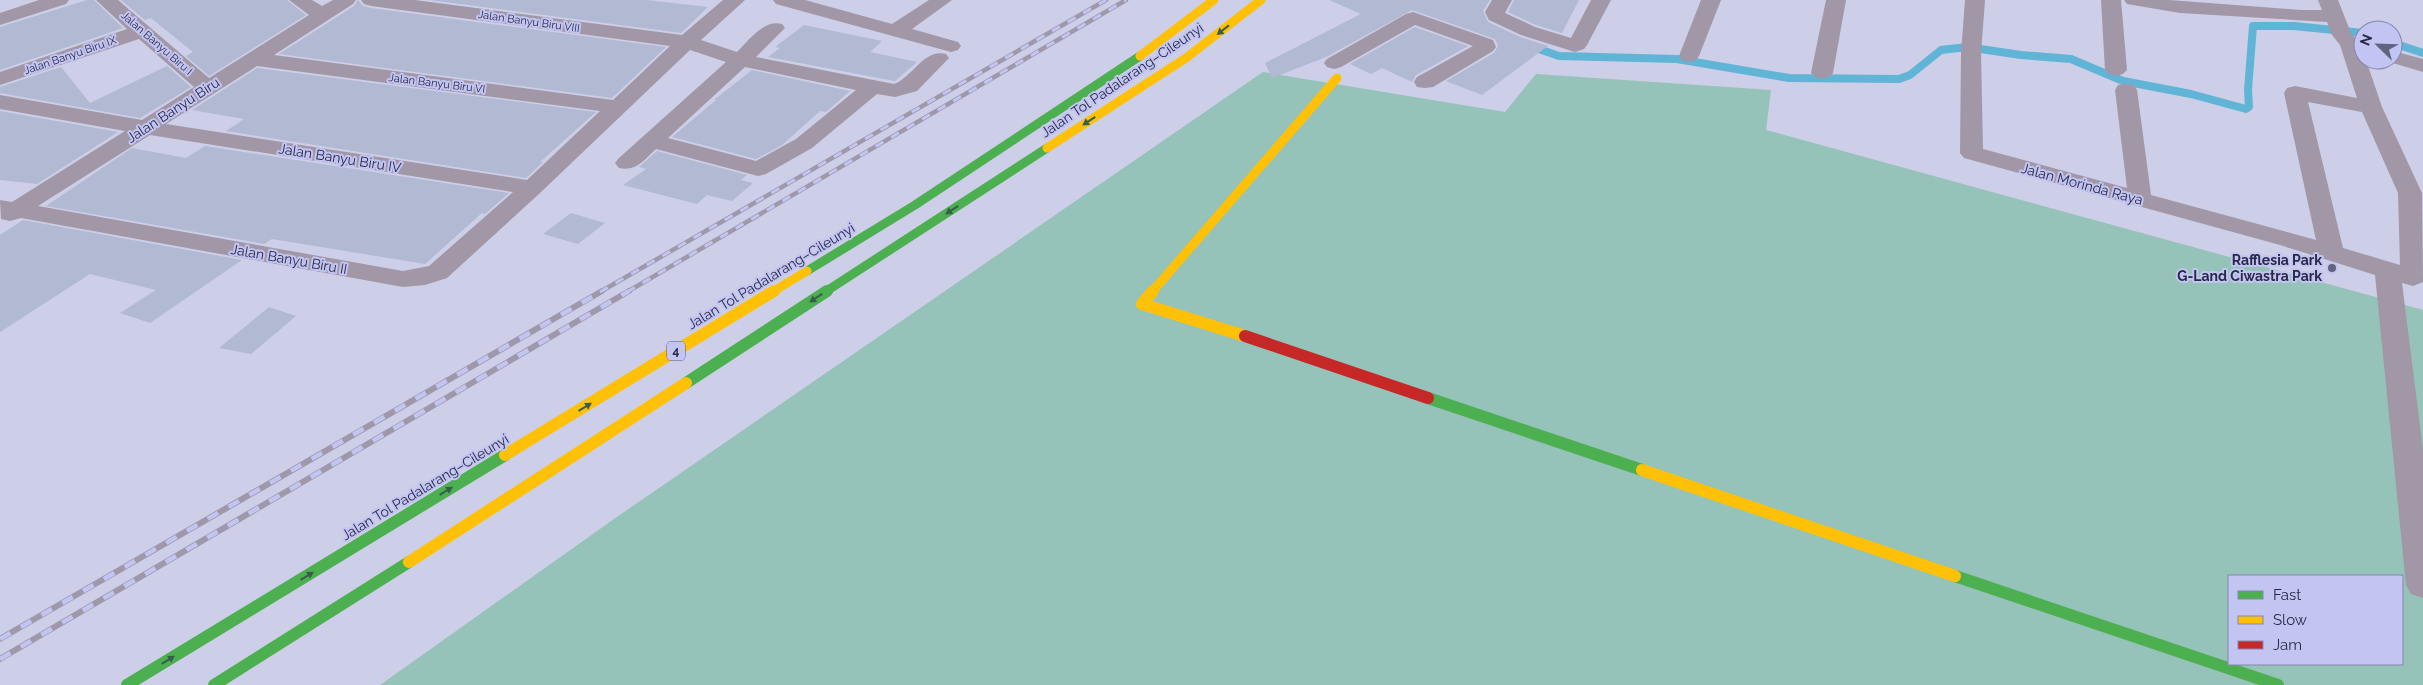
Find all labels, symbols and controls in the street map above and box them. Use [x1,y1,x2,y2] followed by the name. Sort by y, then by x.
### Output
[477,8,581,35] street label: Jalan Banyu Biru VIII
[118,9,195,78] street label: Jalan Banyu Biru I
[1038,20,1206,140] street label: Jalan Tol Padalarang–Cileunyi
[2353,20,2403,70] north arrow
[1217,24,1230,35] one-way arrow
[2357,32,2375,48] text: N
[22,34,118,77] street label: Jalan Banyu Biru IX
[388,71,486,96] street label: Jalan Banyu Biru VI
[124,74,222,146] street label: Jalan Banyu Biru
[1082,117,1095,126] one-way arrow
[278,140,403,176] street label: Jalan Banyu Biru IV
[2019,160,2145,208] street label: Jalan Morinda Raya
[946,205,959,215] one-way arrow
[684,220,858,332] street label: Jalan Tol Padalarang–Cileunyi
[230,241,348,277] street label: Jalan Banyu Biru II
[2177,252,2322,284] place label: Rafflesia Park G-Land Ciwastra Park
[2326,262,2338,274] marker: Rafflesia Park G-Land Ciwastra Park
[809,294,823,303] one-way arrow
[667,342,685,361] road number: 4
[579,403,592,412] one-way arrow
[338,431,512,543] street label: Jalan Tol Padalarang–Cileunyi
[440,487,453,496] one-way arrow
[301,571,314,580] one-way arrow
[2228,575,2403,665] legend
[2273,586,2301,604] text: Fast
[2273,611,2307,629] text: Slow
[2273,636,2302,654] text: Jam
[162,655,175,664] one-way arrow

